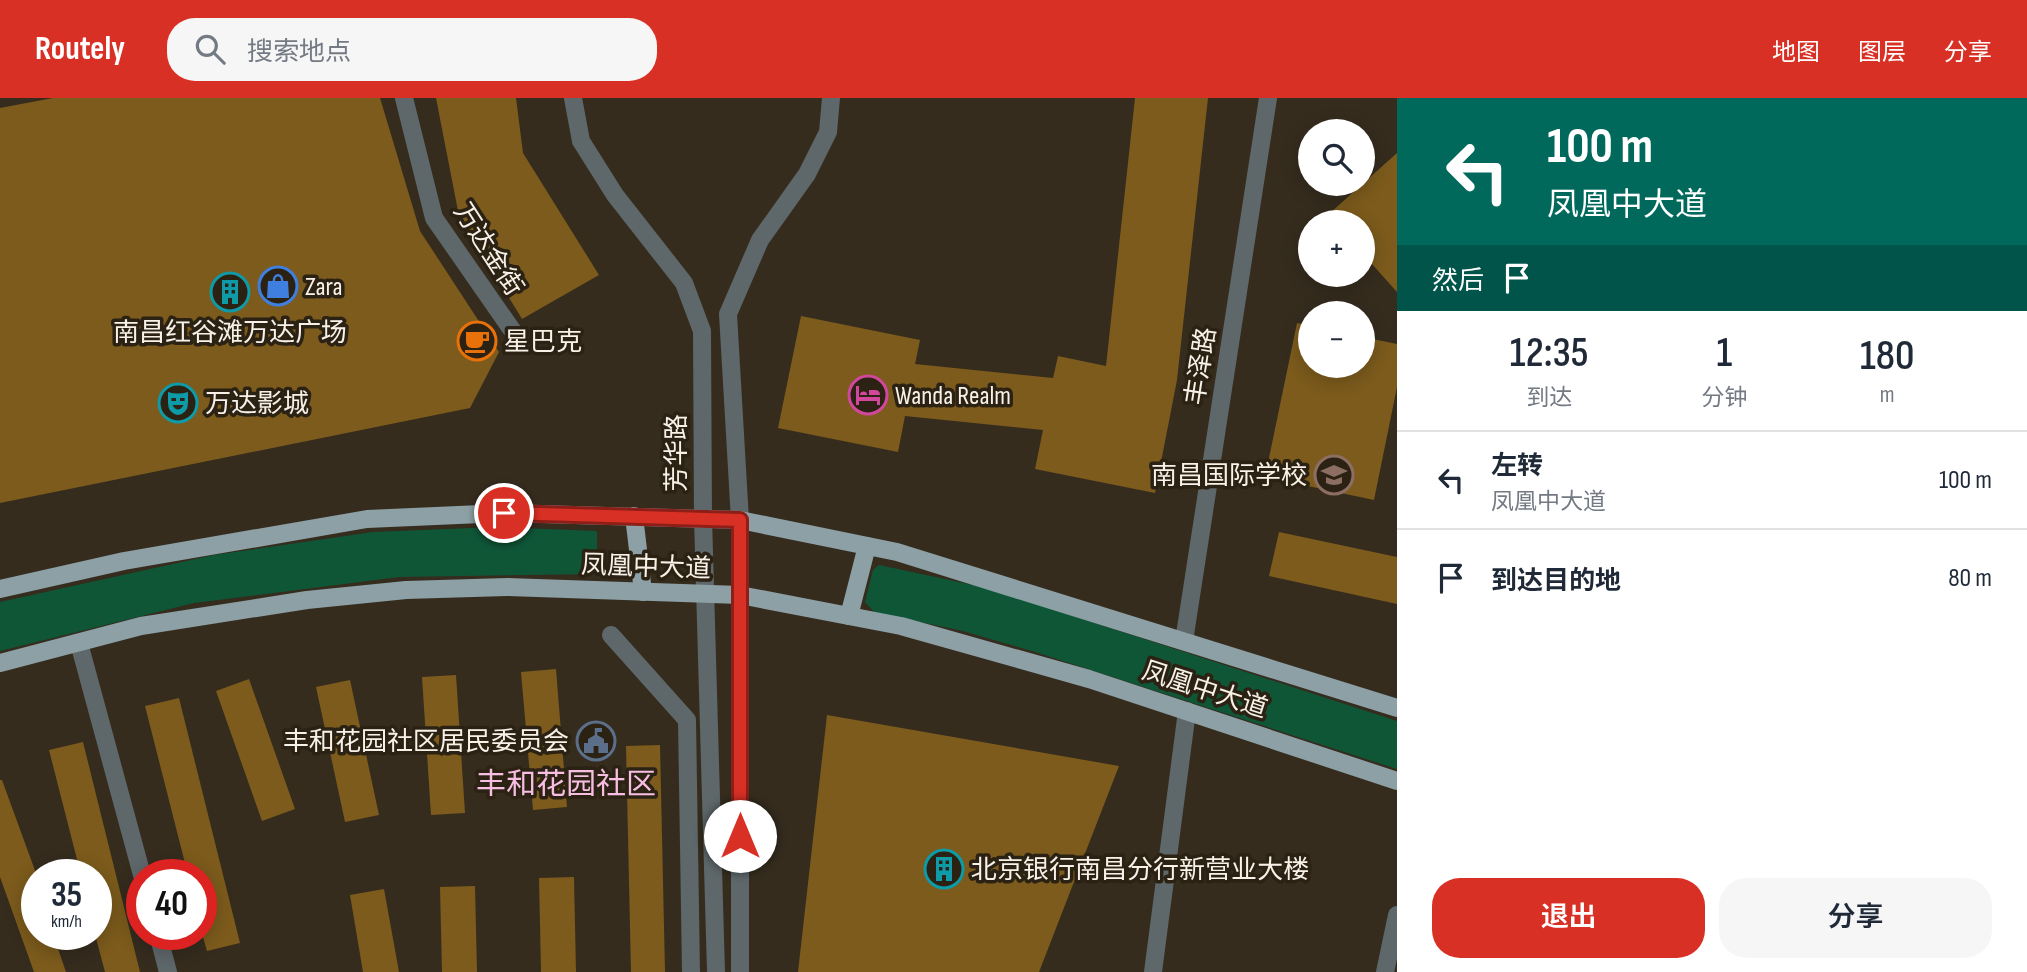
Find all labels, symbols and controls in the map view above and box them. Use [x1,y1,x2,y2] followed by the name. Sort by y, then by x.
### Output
[167,18,657,81] search box
[35,29,125,69] text: Routely
[191,30,229,68] icon: search
[247,37,351,68] text: 搜索地点
[1772,38,1820,67] text: 地图
[1858,38,1906,67] text: 图层
[1944,38,1992,67] text: 分享
[1547,118,1653,177] text: 100 m
[1298,119,1375,378] map controls
[1298,119,1375,196] button: search
[1432,126,1523,217] icon: left
[1547,186,1707,225] text: 凤凰中大道
[446,198,529,302] street label: 万达金街
[1298,210,1375,287] button: +
[1498,259,1536,297] icon: arrive
[257,265,299,307] shop icon: Zara
[1432,266,1484,297] text: 然后
[209,271,251,313] building icon: 南昌红谷滩万达广场
[305,272,343,303] place label: Zara
[1298,301,1375,378] button: −
[113,318,347,349] place label: 南昌红谷滩万达广场
[456,320,498,362] cafe icon: 星巴克
[1180,325,1223,407] street label: 丰泽路
[504,327,582,358] place label: 星巴克
[1510,328,1589,379] text: 12:35
[1716,328,1732,379] text: 1
[1860,331,1914,382] text: 180
[847,374,889,416] hotel icon: Wanda Realm
[895,381,1011,412] place label: Wanda Realm
[1880,381,1895,409] text: m
[157,382,199,424] theatre icon: 万达影城
[1526,384,1572,412] text: 到达
[1701,384,1747,412] text: 分钟
[205,389,309,420] place label: 万达影城
[662,414,693,492] street label: 芳华路
[1491,451,1543,482] text: 左转
[1313,454,1355,496] school or university icon: 南昌国际学校
[1151,461,1307,492] place label: 南昌国际学校
[1432,461,1470,499] icon: left
[1939,465,1992,496] text: 100 m
[474,483,534,543] pin
[1491,488,1606,516] text: 凤凰中大道
[485,494,523,532] icon: arrive
[580,550,711,585] street label: 凤凰中大道
[1432,559,1470,597] icon: arrive
[1948,563,1992,594] text: 80 m
[1491,566,1621,597] text: 到达目的地
[1138,656,1271,725] street label: 凤凰中大道
[575,720,617,762] public building icon: 丰和花园社区居民委员会
[283,727,569,758] place label: 丰和花园社区居民委员会
[476,767,656,803] district label: 丰和花园社区
[703,799,777,873] position arrow
[923,848,965,890] building icon: 北京银行南昌分行新营业大楼
[971,855,1309,886] place label: 北京银行南昌分行新营业大楼
[126,859,217,950] speed limit sign: 40
[51,874,82,917] text: 35
[1432,878,1705,958] button: 退出
[1719,878,1992,958] button: 分享
[51,911,82,932] text: km/h

